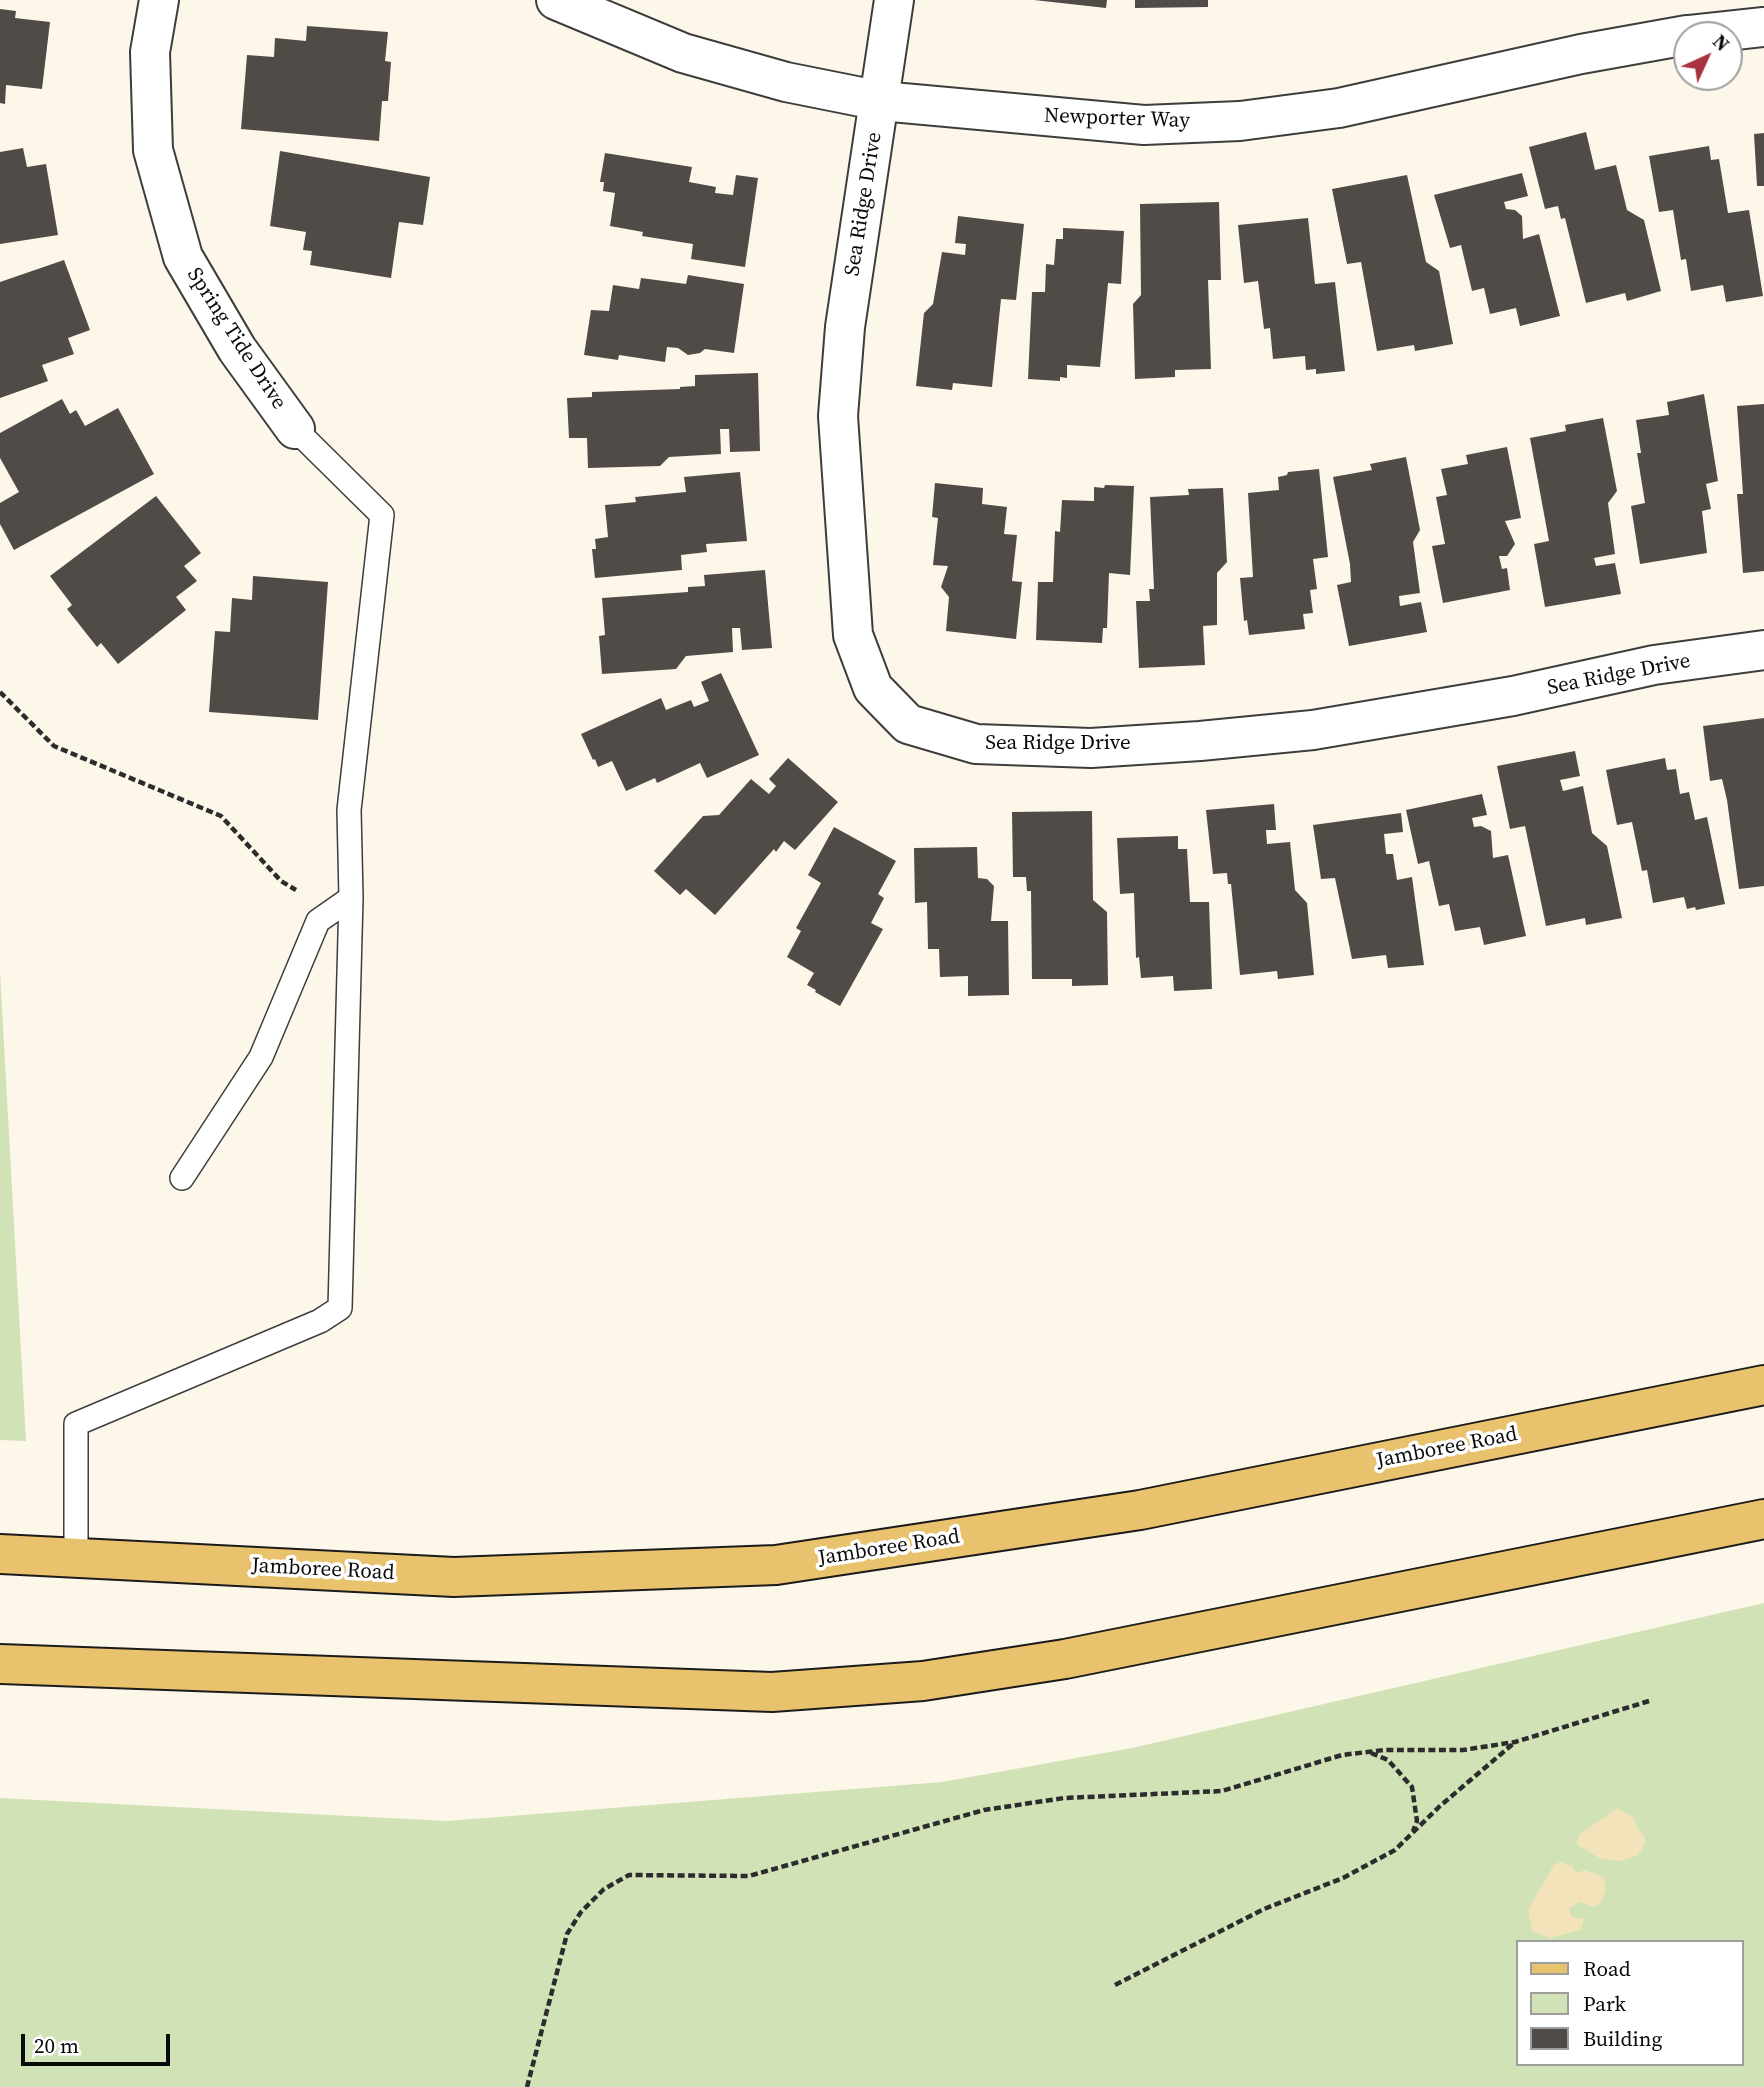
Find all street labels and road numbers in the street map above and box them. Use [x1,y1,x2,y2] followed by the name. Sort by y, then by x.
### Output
[1044,104,1190,134] street label: Newporter Way
[840,130,888,278] street label: Sea Ridge Drive
[181,264,291,414] street label: Spring Tide Drive
[1545,649,1693,701] street label: Sea Ridge Drive
[985,731,1131,757] street label: Sea Ridge Drive
[1374,1422,1520,1474] street label: Jamboree Road
[816,1524,962,1572] street label: Jamboree Road
[251,1554,395,1586] street label: Jamboree Road

